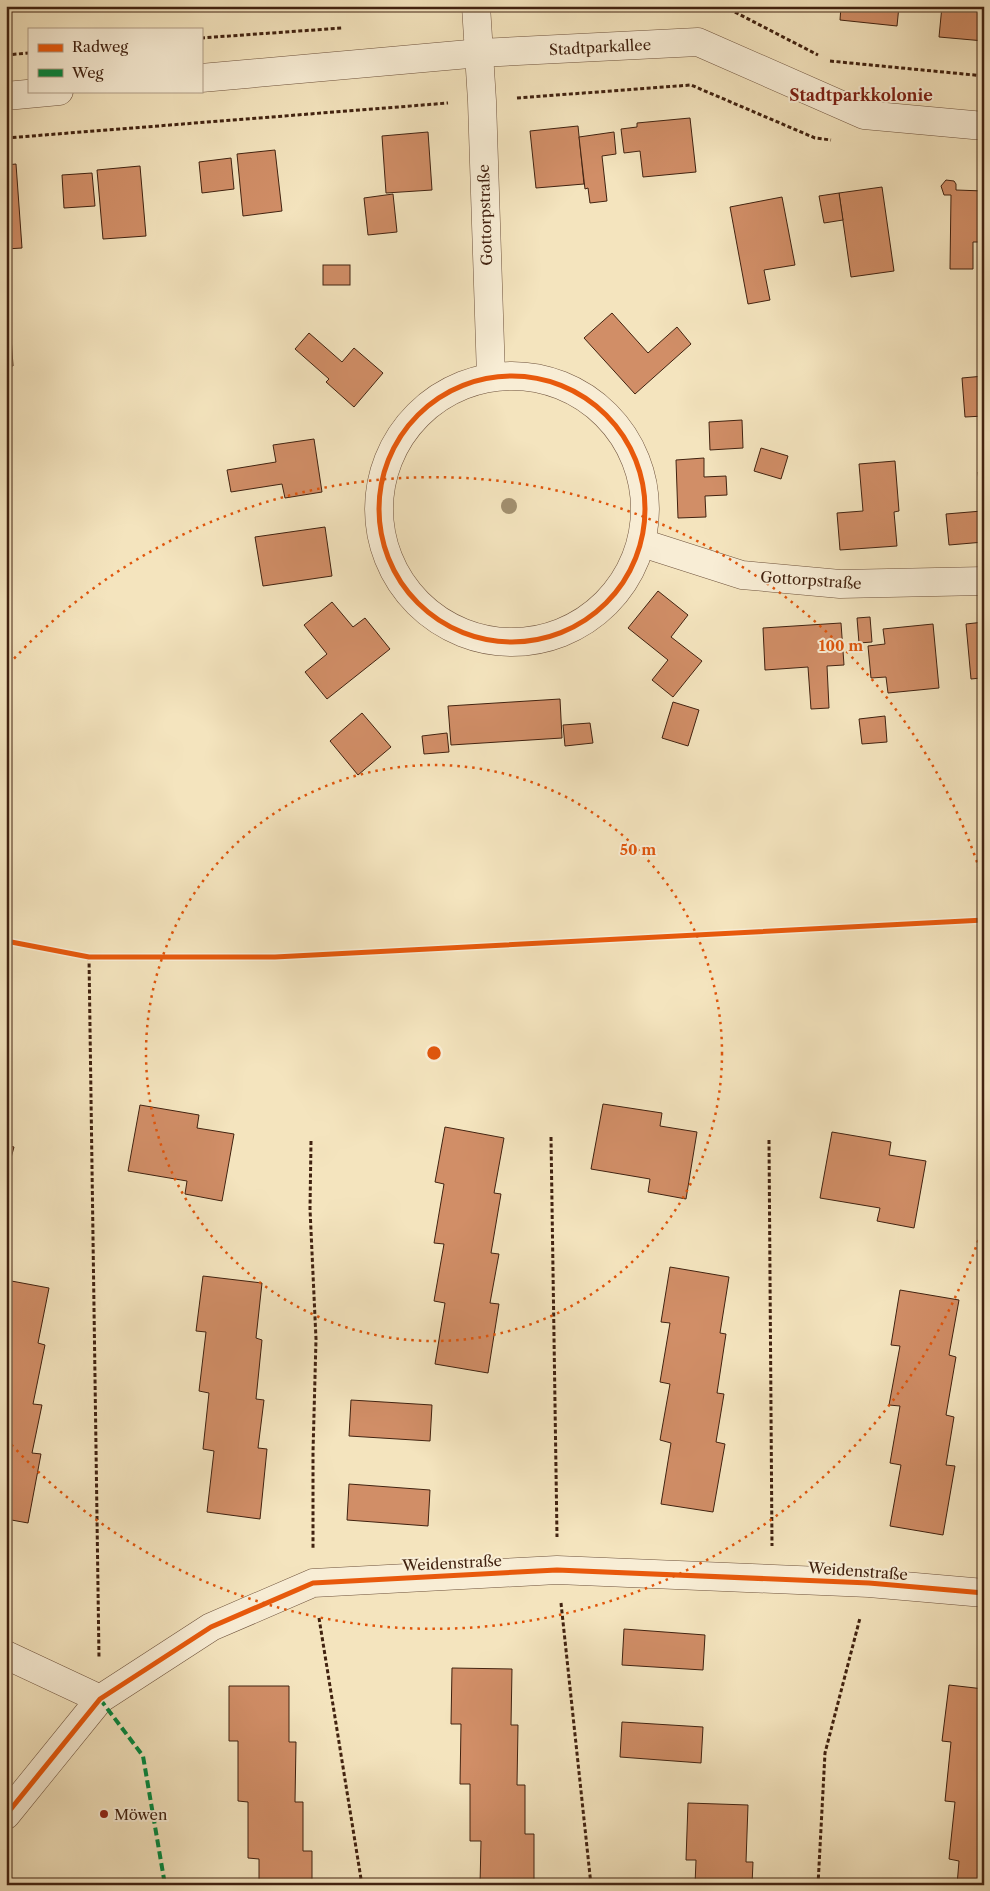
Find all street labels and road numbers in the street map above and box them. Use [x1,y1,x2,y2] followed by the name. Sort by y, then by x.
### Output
[549,35,651,59] street label: Stadtparkallee
[474,164,496,266] street label: Gottorpstraße
[760,567,862,593] street label: Gottorpstraße
[401,1551,502,1575] street label: Weidenstraße
[807,1558,908,1584] street label: Weidenstraße

